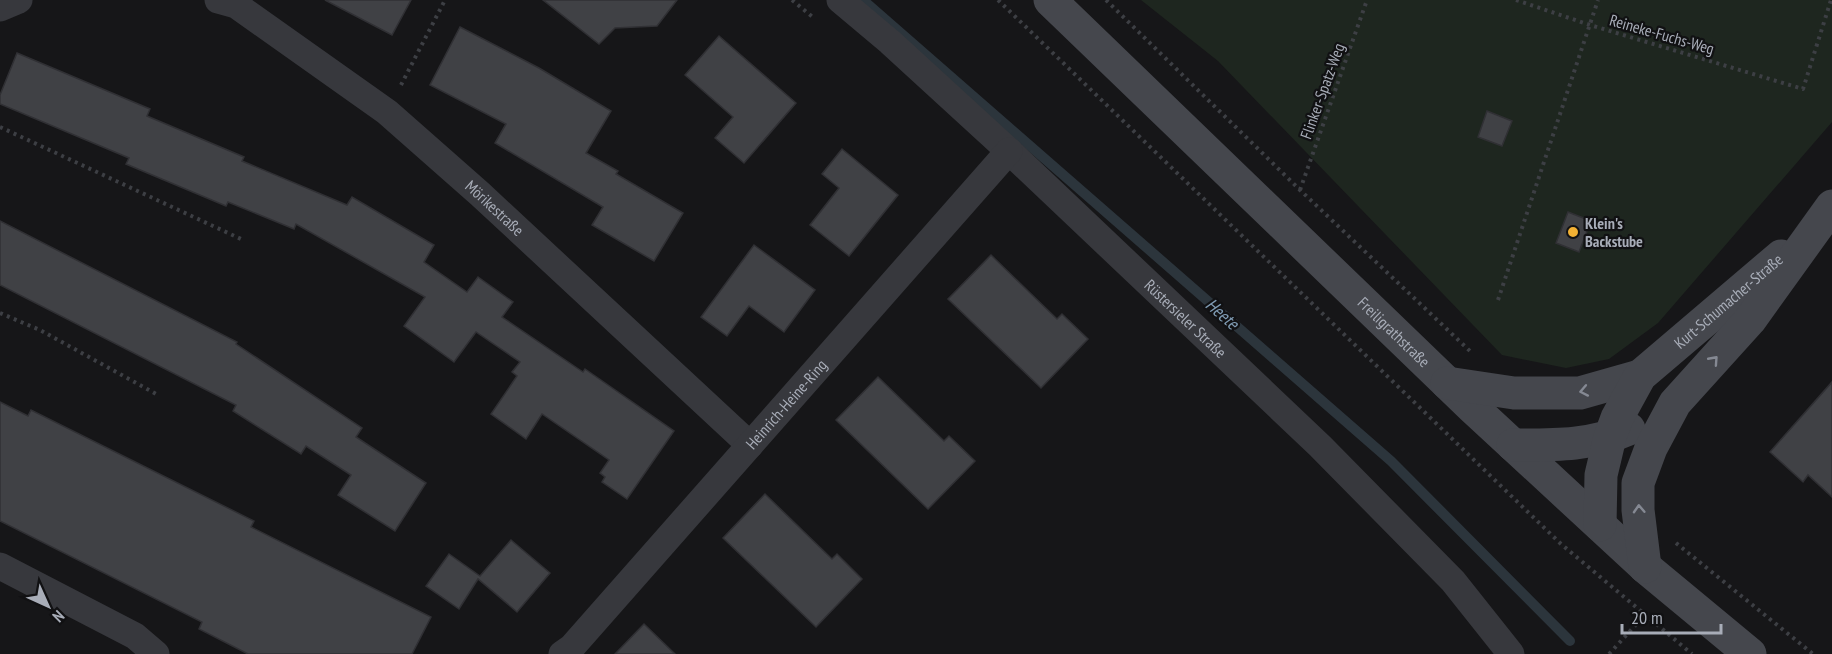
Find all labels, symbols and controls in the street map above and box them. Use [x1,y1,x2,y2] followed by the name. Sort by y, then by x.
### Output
[1607,10,1717,58] street label: Reineke-Fuchs-Weg
[1295,40,1349,142] street label: Flinker-Spatz-Weg
[461,176,528,240] street label: Mörikestraße
[1585,213,1643,251] place label: Klein's Backstube
[1566,225,1580,239] marker: Klein's Backstube
[1670,249,1787,353] street label: Kurt-Schumacher-Straße
[1140,275,1231,362] street label: Rüstersieler Straße
[1201,293,1245,335] water label: Heete
[1354,293,1434,371] street label: Freiligrathstraße
[741,355,831,453] street label: Heinrich-Heine-Ring
[1707,356,1718,367] one-way arrow
[1579,384,1589,397] one-way arrow
[1632,505,1645,514] one-way arrow
[18,576,78,636] north arrow
[1622,597,1721,635] scale bar
[48,606,69,627] text: N
[1631,606,1663,629] text: 20 m

